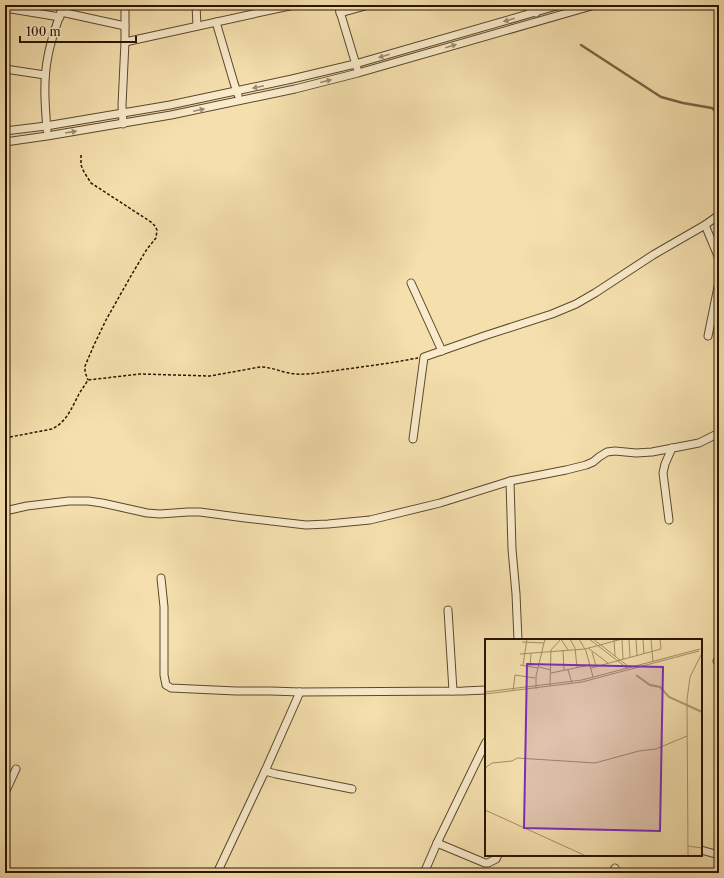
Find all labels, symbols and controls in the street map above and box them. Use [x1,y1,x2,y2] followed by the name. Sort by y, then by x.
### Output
[503,17,515,23] one-way arrow
[20,18,136,44] scale bar
[26,24,61,39] text: 100 m
[446,43,458,49] one-way arrow
[378,53,390,59] one-way arrow
[320,78,332,84] one-way arrow
[252,85,264,91] one-way arrow
[193,106,205,112] one-way arrow
[65,129,77,135] one-way arrow
[485,639,702,856] inset map

